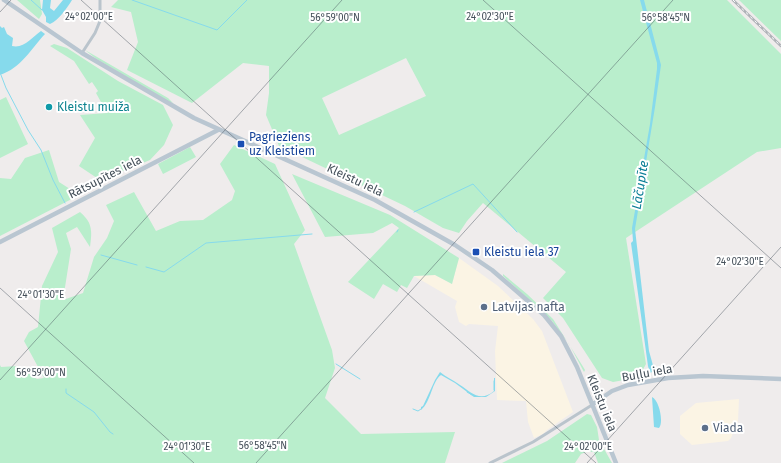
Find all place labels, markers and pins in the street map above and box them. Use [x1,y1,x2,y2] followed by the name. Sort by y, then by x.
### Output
[57,100,130,114] place label: Kleistu muiža
[44,102,54,112] marker: Kleistu muiža
[249,130,315,158] place label: Pagrieziens uz Kleistiem
[236,139,246,149] marker: Pagrieziens uz Kleistiem
[484,245,559,259] place label: Kleistu iela 37
[471,247,481,257] marker: Kleistu iela 37
[492,300,565,314] place label: Latvijas nafta
[479,302,489,312] marker: Latvijas nafta
[713,421,743,435] place label: Viada
[700,423,710,433] marker: Viada

